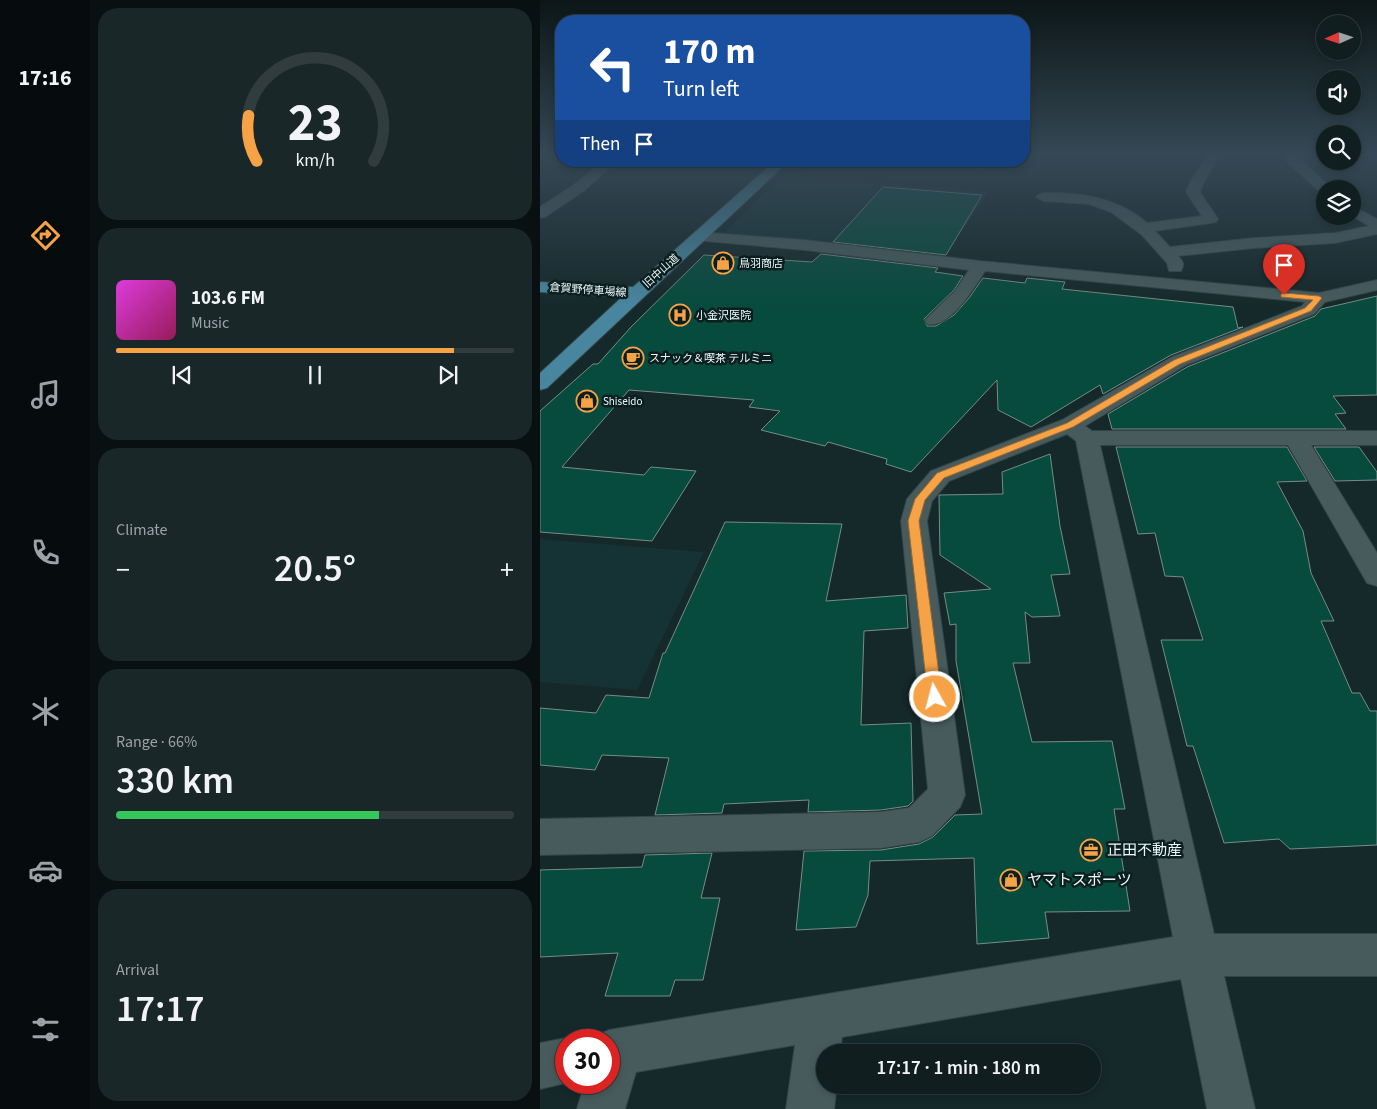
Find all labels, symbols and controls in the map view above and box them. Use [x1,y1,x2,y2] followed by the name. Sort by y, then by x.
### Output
[1316,15,1361,60] north arrow
[1316,15,1361,225] map controls
[663,27,755,77] text: 170 m
[580,35,645,100] icon: left
[18,62,72,94] text: 17:16
[1316,70,1361,115] button: sound
[663,73,739,105] text: Turn left
[288,87,342,161] text: 23
[1316,125,1361,170] button: search
[630,130,658,158] icon: arrive
[580,131,620,158] text: Then
[295,148,335,173] text: km/h
[1316,180,1361,225] button: layers
[28,218,63,253] icon: directions
[1263,244,1305,295] pin
[640,251,682,291] street label: 旧中山道
[711,251,735,275] shop icon: 鳥羽商店
[1270,251,1298,279] icon: arrive
[739,256,783,271] place label: 鳥羽商店
[549,280,627,300] street label: 倉賀野停車場線
[191,285,265,312] text: 103.6 FM
[668,303,692,327] hospital icon: 小金沢医院
[696,308,751,323] place label: 小金沢医院
[191,312,229,334] text: Music
[621,346,645,370] cafe icon: スナック＆喫茶 テルミニ
[649,351,772,366] place label: スナック＆喫茶 テルミニ
[168,361,196,389] icon: previous
[301,361,329,389] icon: pause
[434,361,462,389] icon: next
[28,377,63,412] icon: music
[575,389,599,413] shop icon: Shiseido
[603,394,642,409] place label: Shiseido
[116,519,167,541] text: Climate
[28,535,63,570] icon: phone
[274,542,356,596] text: 20.5°
[116,550,130,590] text: −
[500,550,514,590] text: +
[908,670,960,722] position arrow
[28,694,63,729] icon: climate
[116,731,197,753] text: Range · 66%
[116,754,234,808] text: 330 km
[1079,838,1103,862] office icon: 正田不動産
[1107,840,1182,861] place label: 正田不動産
[28,853,63,888] icon: car
[999,868,1023,892] shop icon: ヤマトスポーツ
[1027,870,1132,891] place label: ヤマトスポーツ
[116,959,159,981] text: Arrival
[116,982,204,1036] text: 17:17
[28,1012,63,1047] icon: filters
[555,1029,620,1094] speed limit sign: 30
[876,1055,1041,1082] text: 17:17 · 1 min · 180 m

